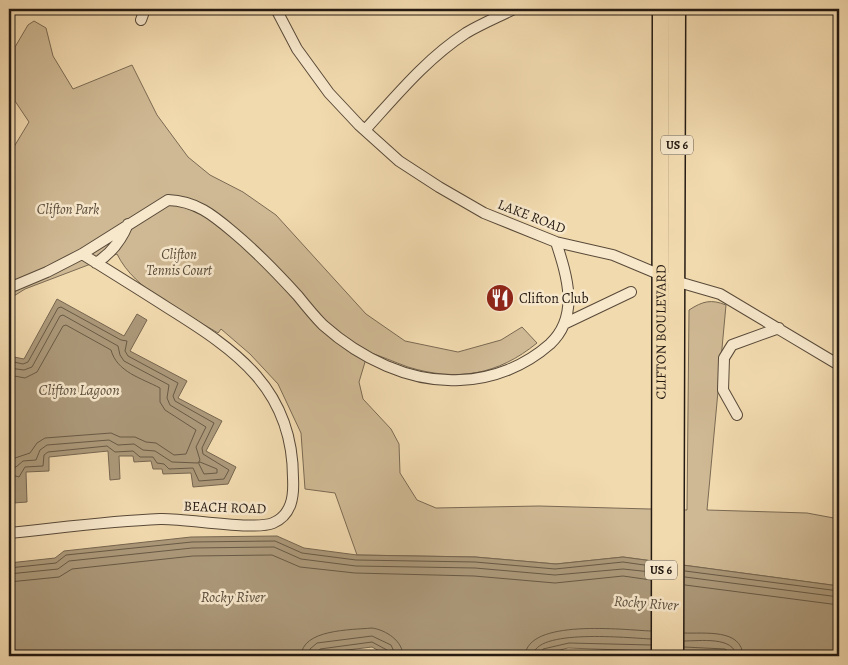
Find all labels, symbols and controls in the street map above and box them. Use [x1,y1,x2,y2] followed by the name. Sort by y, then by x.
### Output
[661,136,693,154] road number: US 6
[495,195,569,238] street label: LAKE ROAD
[37,200,99,219] park label: Clifton Park
[146,245,213,280] park label: Clifton Tennis Court
[651,264,671,400] street label: CLIFTON BOULEVARD
[485,283,515,313] restaurant icon: Clifton Club
[519,289,589,308] place label: Clifton Club
[38,380,120,400] water label: Clifton Lagoon
[183,497,267,518] street label: BEACH ROAD
[645,560,677,580] road number: US 6
[201,587,266,607] water label: Rocky River
[613,591,680,615] water label: Rocky River

